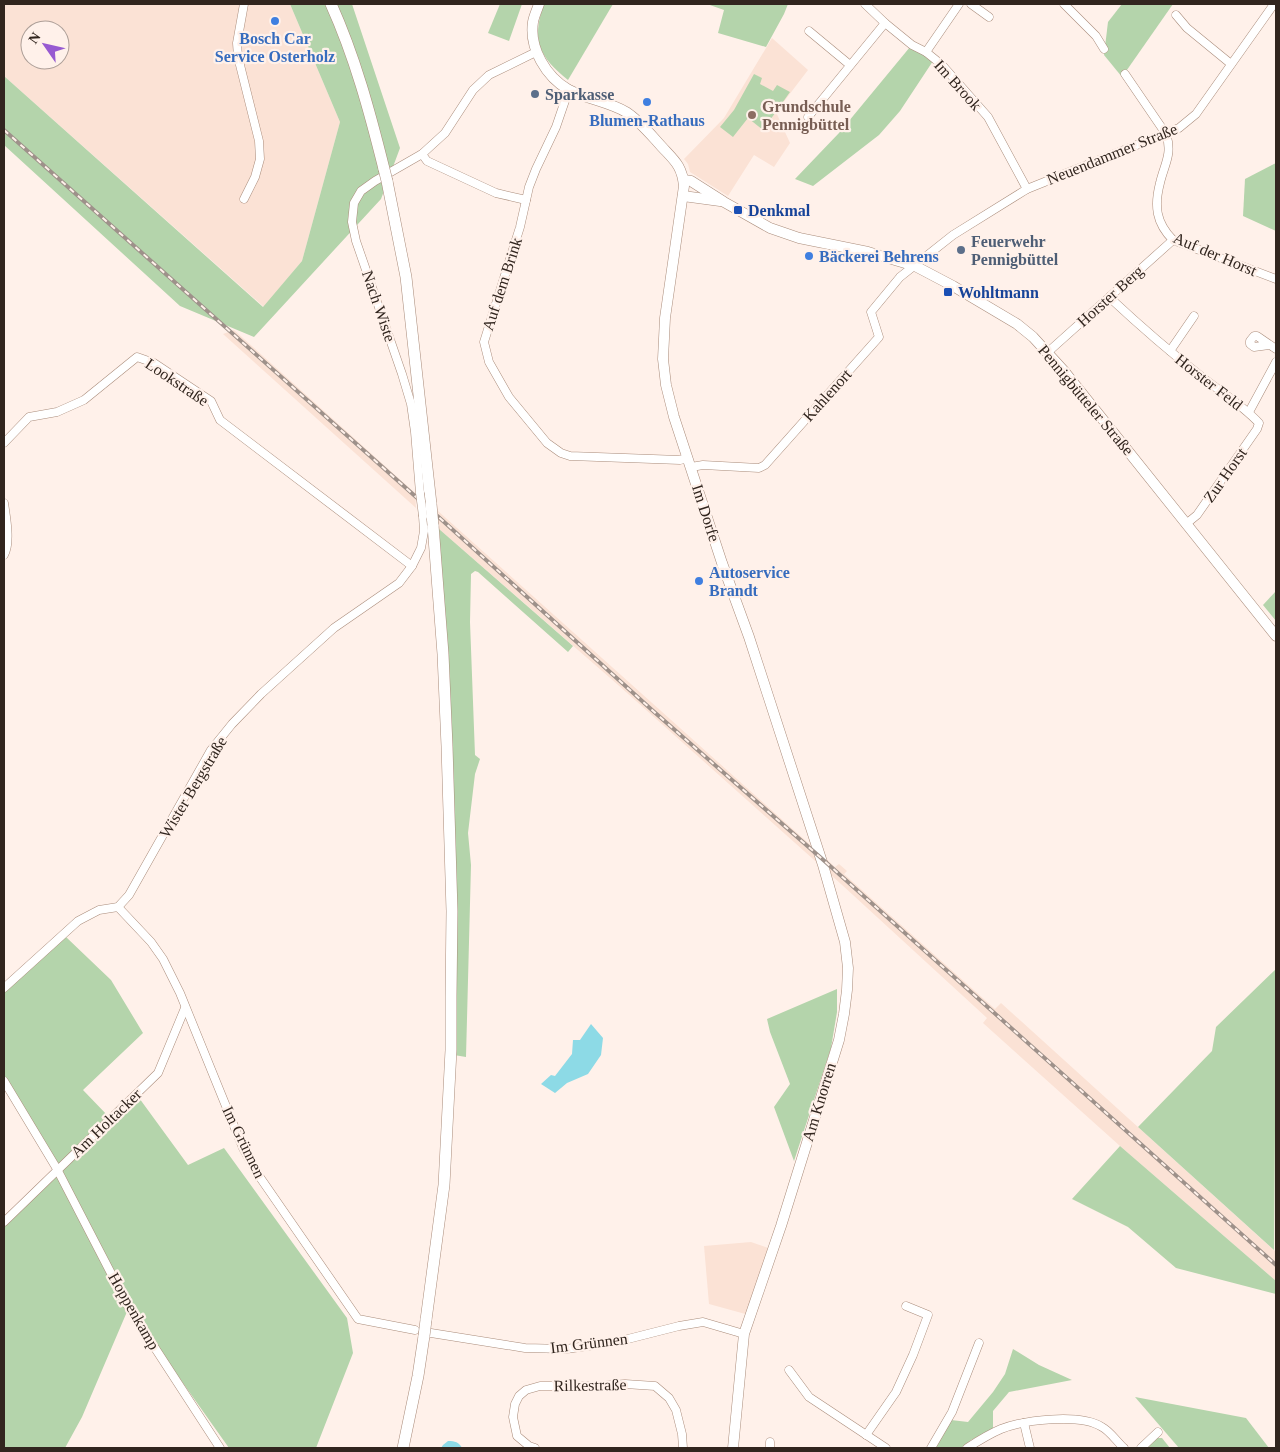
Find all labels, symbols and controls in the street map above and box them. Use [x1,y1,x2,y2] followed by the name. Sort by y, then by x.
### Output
[269,15,281,27] marker: Bosch Car Service Osterholz
[20,20,70,70] north arrow
[26,30,44,46] text: N
[215,30,335,65] place label: Bosch Car Service Osterholz
[931,56,985,114] street label: Im Brook
[545,86,614,104] place label: Sparkasse
[529,88,541,100] marker: Sparkasse
[641,96,653,108] marker: Blumen-Rathaus
[762,98,851,134] place label: Grundschule Pennigbüttel
[746,109,758,121] marker: Grundschule Pennigbüttel
[589,112,705,129] place label: Blumen-Rathaus
[1044,120,1180,188] street label: Neuendammer Straße
[748,202,811,219] place label: Denkmal
[732,204,744,216] marker: Denkmal
[1171,229,1260,279] street label: Auf der Horst
[971,233,1059,269] place label: Feuerwehr Pennigbüttel
[479,235,525,333] street label: Auf dem Brink
[955,244,967,256] marker: Feuerwehr Pennigbüttel
[819,248,939,265] place label: Bäckerei Behrens
[803,250,815,262] marker: Bäckerei Behrens
[1074,262,1147,331] street label: Horster Berg
[359,268,399,344] street label: Nach Wiste
[958,284,1039,301] place label: Wohltmann
[942,286,954,298] marker: Wohltmann
[1034,342,1137,459] street label: Pennigbütteler Straße
[1172,351,1246,413] street label: Horster Feld
[142,355,212,409] street label: Lookstraße
[799,365,855,424] street label: Kahlenort
[1200,444,1250,506] street label: Zur Horst
[689,482,723,544] street label: Im Dorfe
[709,564,790,599] place label: Autoservice Brandt
[693,575,705,587] marker: Autoservice Brandt
[156,733,231,841] street label: Wister Bergstraße
[799,1061,839,1143] street label: Am Knorren
[67,1085,145,1161] street label: Am Holtacker
[219,1103,269,1181] street label: Im Grünnen
[104,1269,163,1353] street label: Hoppenkamp
[549,1330,629,1356] street label: Im Grünnen
[553,1376,627,1394] street label: Rilkestraße

